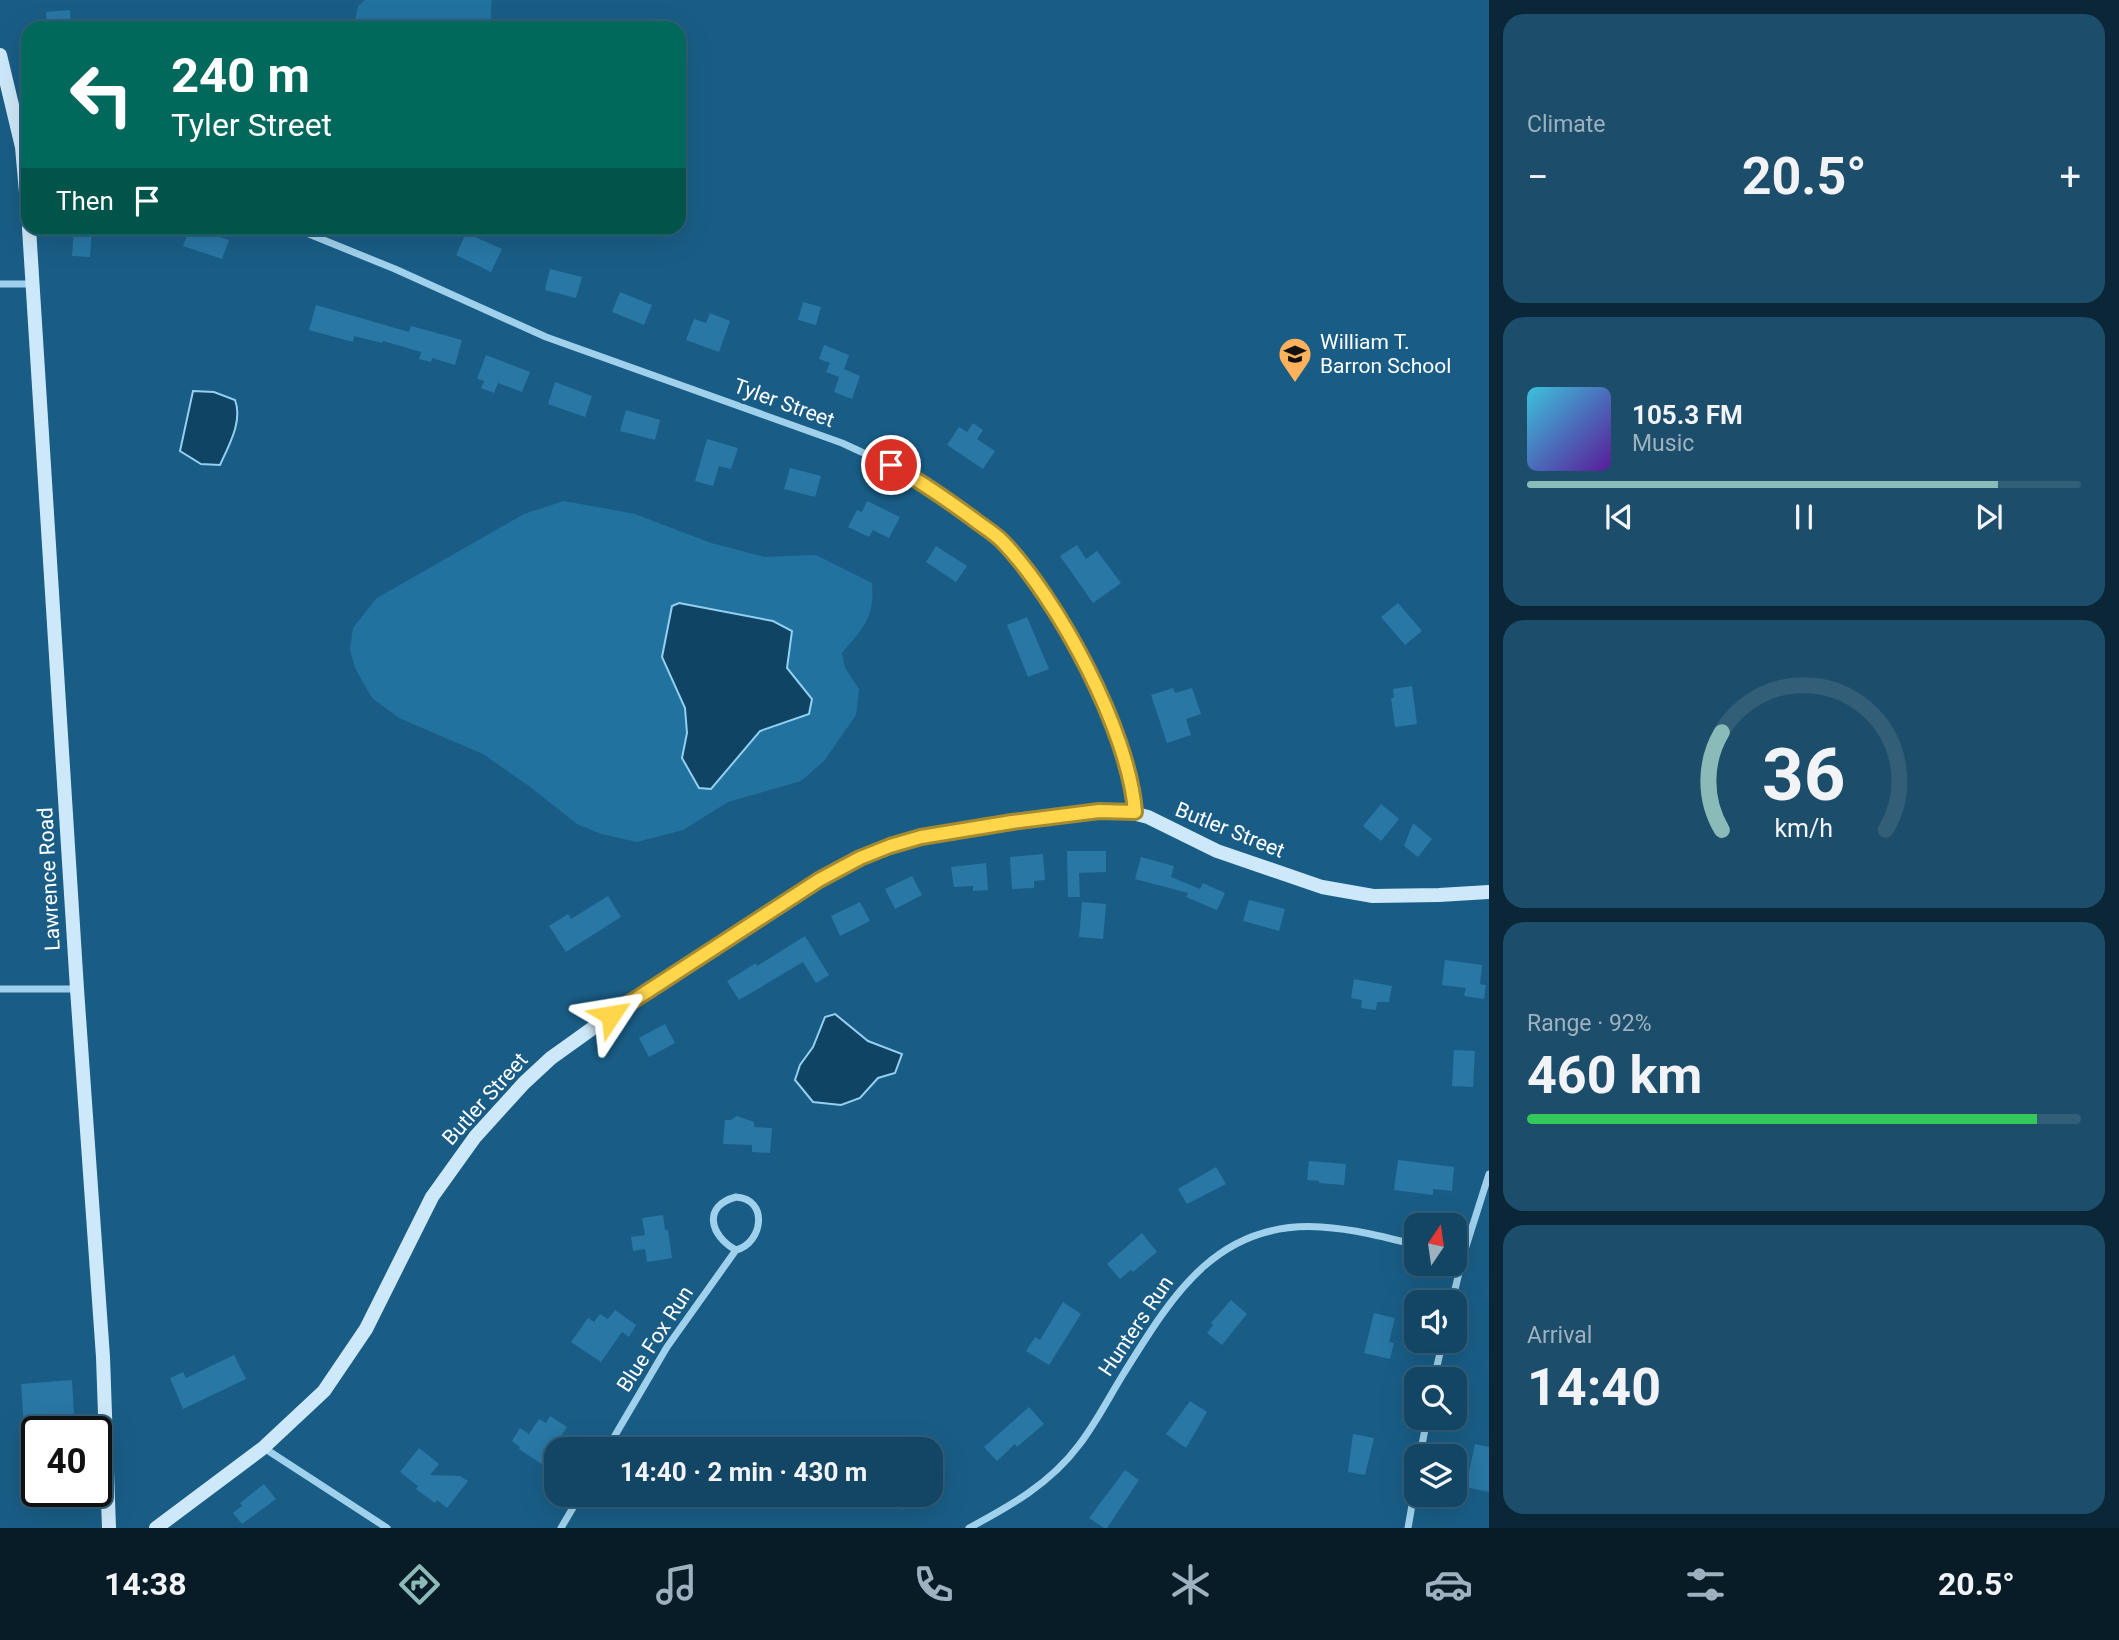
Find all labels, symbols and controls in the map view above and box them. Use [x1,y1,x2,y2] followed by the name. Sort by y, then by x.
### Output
[171,47,310,104] text: 240 m
[56,49,147,140] icon: left
[171,106,332,144] text: Tyler Street
[1527,111,1606,138] text: Climate
[1742,146,1867,207] text: 20.5°
[1527,155,1549,199] text: −
[2059,155,2081,199] text: +
[128,182,166,220] icon: arrive
[56,186,114,216] text: Then
[1320,330,1451,378] place label: William T. Barron School
[1276,335,1314,384] school or university icon: William T. Barron School
[730,374,838,432] street label: Tyler Street
[1632,400,1743,430] text: 105.3 FM
[1632,430,1694,457] text: Music
[861,435,921,495] pin
[872,446,910,484] icon: arrive
[1600,498,1638,536] icon: previous
[1785,498,1823,536] icon: pause
[1970,498,2008,536] icon: next
[1762,732,1846,818] text: 36
[1172,797,1288,863] street label: Butler Street
[33,807,65,951] street label: Lawrence Road
[1775,814,1833,843] text: km/h
[574,978,648,1052] position arrow
[1527,1010,1652,1037] text: Range · 92%
[1527,1045,1702,1106] text: 460 km
[437,1048,533,1150] street label: Butler Street
[1404,1213,1466,1276] north arrow
[1404,1213,1467,1507] map controls
[1094,1271,1178,1381] street label: Hunters Run
[612,1282,698,1396] street label: Blue Fox Run
[1404,1290,1467,1353] button: sound
[1527,1322,1592,1349] text: Arrival
[1527,1357,1661,1418] text: 14:40
[1404,1367,1467,1430] button: search
[21,1416,112,1507] speed limit sign: 40
[1404,1444,1467,1507] button: layers
[620,1457,867,1487] text: 14:40 · 2 min · 430 m
[395,1560,444,1609] icon: directions
[652,1560,701,1609] icon: music
[909,1560,958,1609] icon: phone
[1166,1560,1215,1609] icon: climate
[1424,1560,1473,1609] icon: car
[1681,1560,1730,1609] icon: filters
[104,1565,187,1603] text: 14:38
[1938,1565,2015,1603] text: 20.5°

